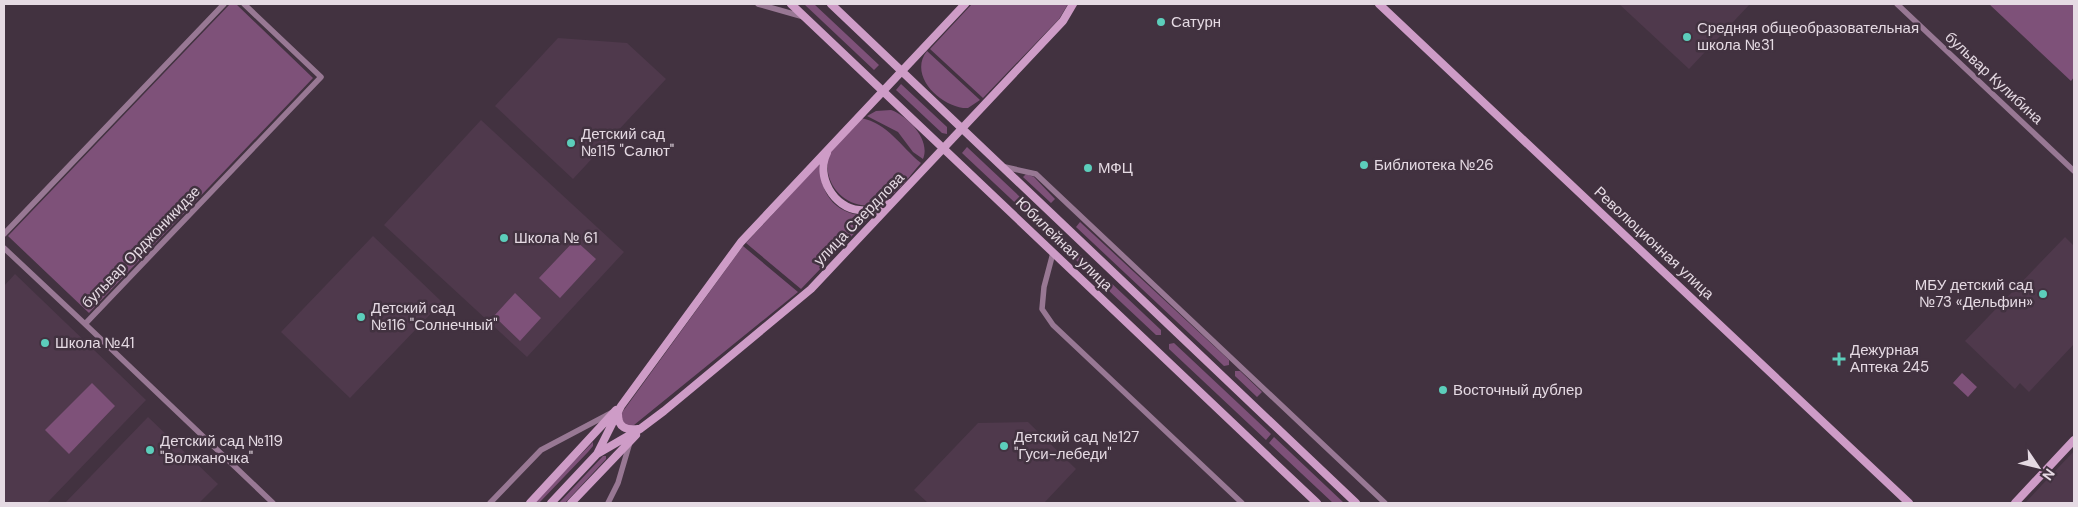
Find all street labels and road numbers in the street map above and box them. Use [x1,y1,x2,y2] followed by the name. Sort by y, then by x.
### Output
[1941,27,2048,129] street label: бульвар Кулибина
[809,168,909,270] street label: улица Свердлова
[77,182,205,312] street label: бульвар Орджоникидзе
[1590,182,1719,304] street label: Революционная улица
[1011,192,1117,296] street label: Юбилейная улица

